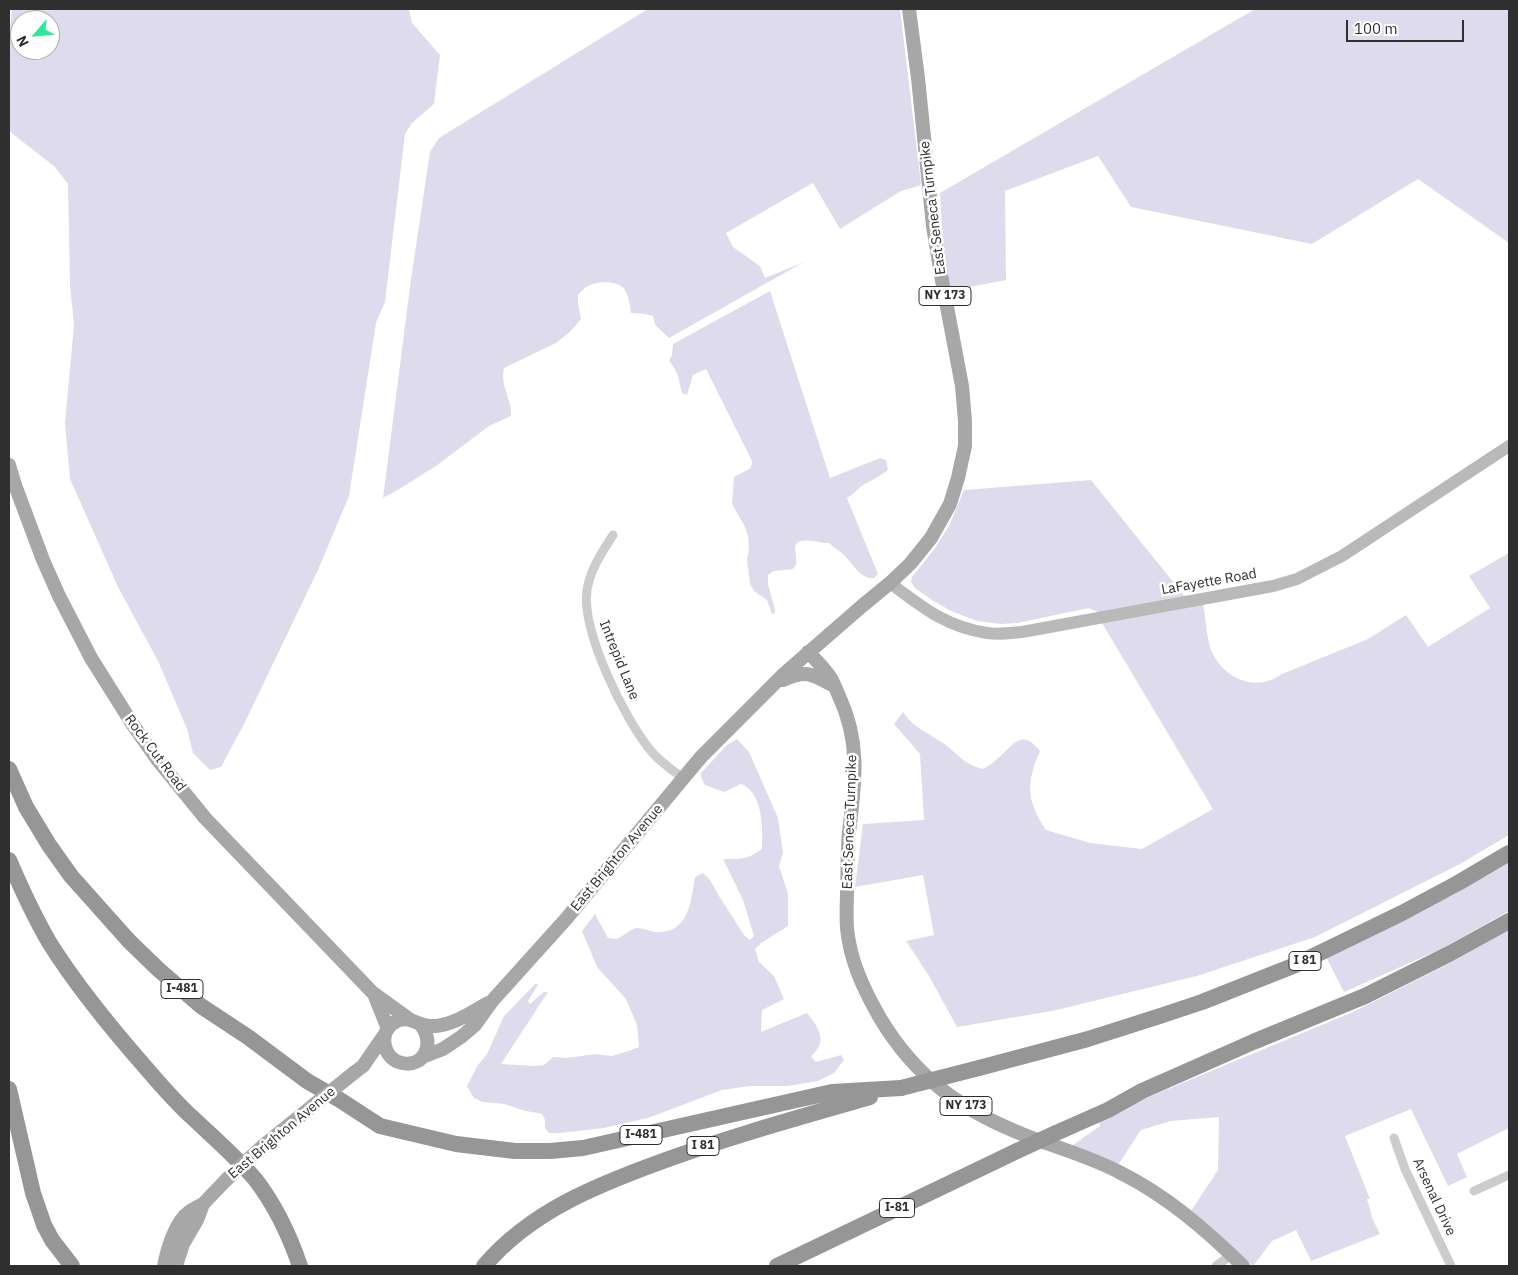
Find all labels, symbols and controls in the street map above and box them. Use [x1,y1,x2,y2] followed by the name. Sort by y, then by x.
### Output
[10,10,60,60] north arrow
[1348,10,1466,42] scale bar
[1354,19,1398,38] text: 100 m
[12,33,33,50] text: N
[916,140,950,276] street label: East Seneca Turnpike
[919,286,971,306] road number: NY 173
[1160,565,1258,599] street label: LaFayette Road
[595,618,643,702] street label: Intrepid Lane
[121,711,189,795] street label: Rock Cut Road
[839,754,861,890] street label: East Seneca Turnpike
[567,801,667,915] street label: East Brighton Avenue
[1289,951,1321,970] road number: I 81
[161,980,203,999] road number: I-481
[225,1083,339,1183] street label: East Brighton Avenue
[940,1096,992,1116] road number: NY 173
[620,1126,662,1144] road number: I-481
[687,1136,719,1156] road number: I 81
[1409,1156,1459,1238] street label: Arsenal Drive
[880,1198,914,1218] road number: I-81

